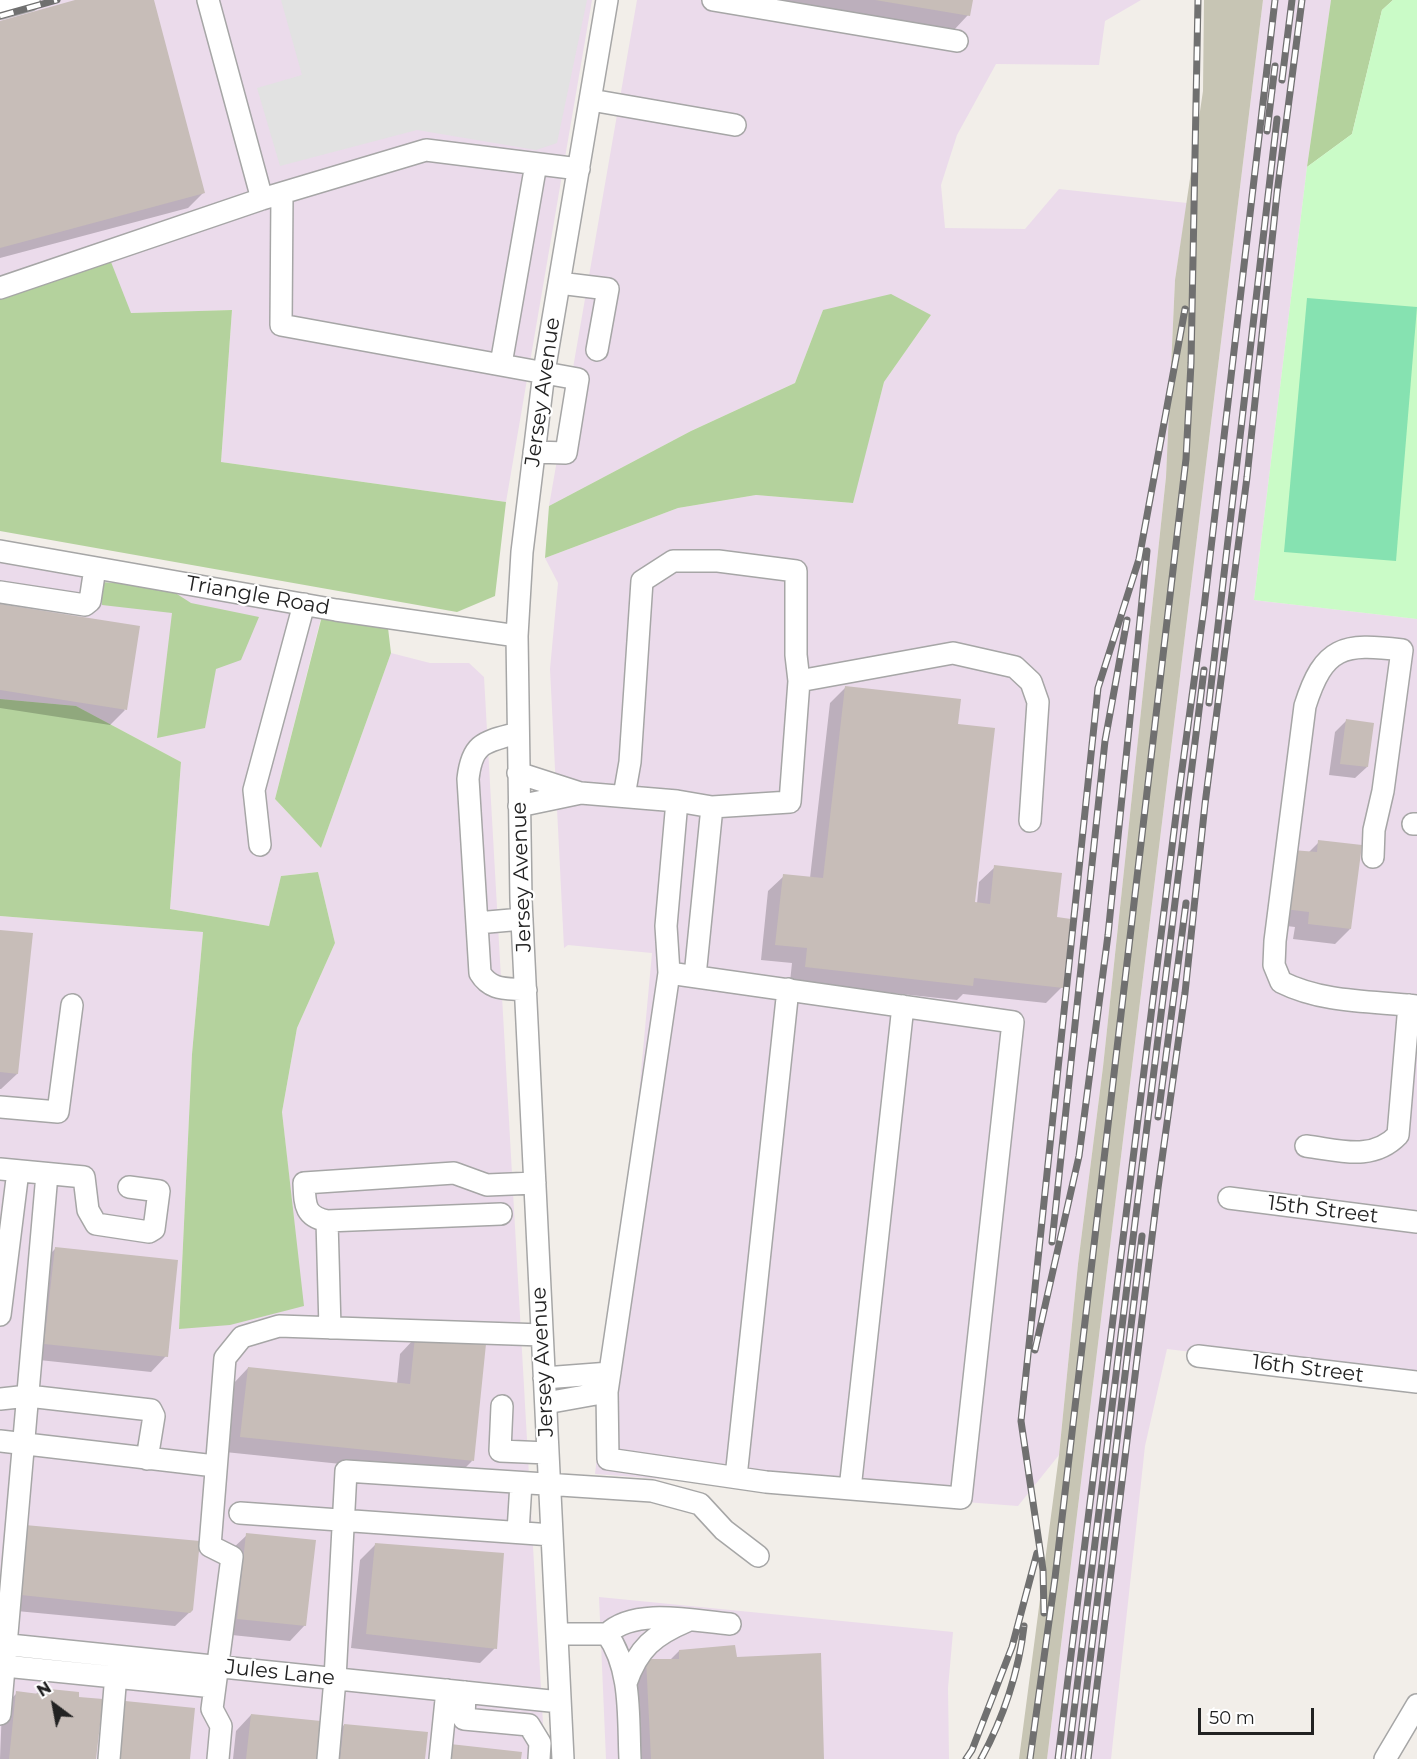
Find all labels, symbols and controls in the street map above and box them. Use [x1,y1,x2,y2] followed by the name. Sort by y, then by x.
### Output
[520,316,566,468] street label: Jersey Avenue
[184,571,332,621] street label: Triangle Road
[507,801,537,953] street label: Jersey Avenue
[1266,1191,1380,1229] street label: 15th Street
[526,1286,560,1438] street label: Jersey Avenue
[1251,1350,1365,1388] street label: 16th Street
[224,1655,336,1691] street label: Jules Lane
[24,1675,84,1735] north arrow
[34,1678,55,1701] text: N
[1201,1696,1316,1734] scale bar
[1209,1707,1255,1729] text: 50 m

